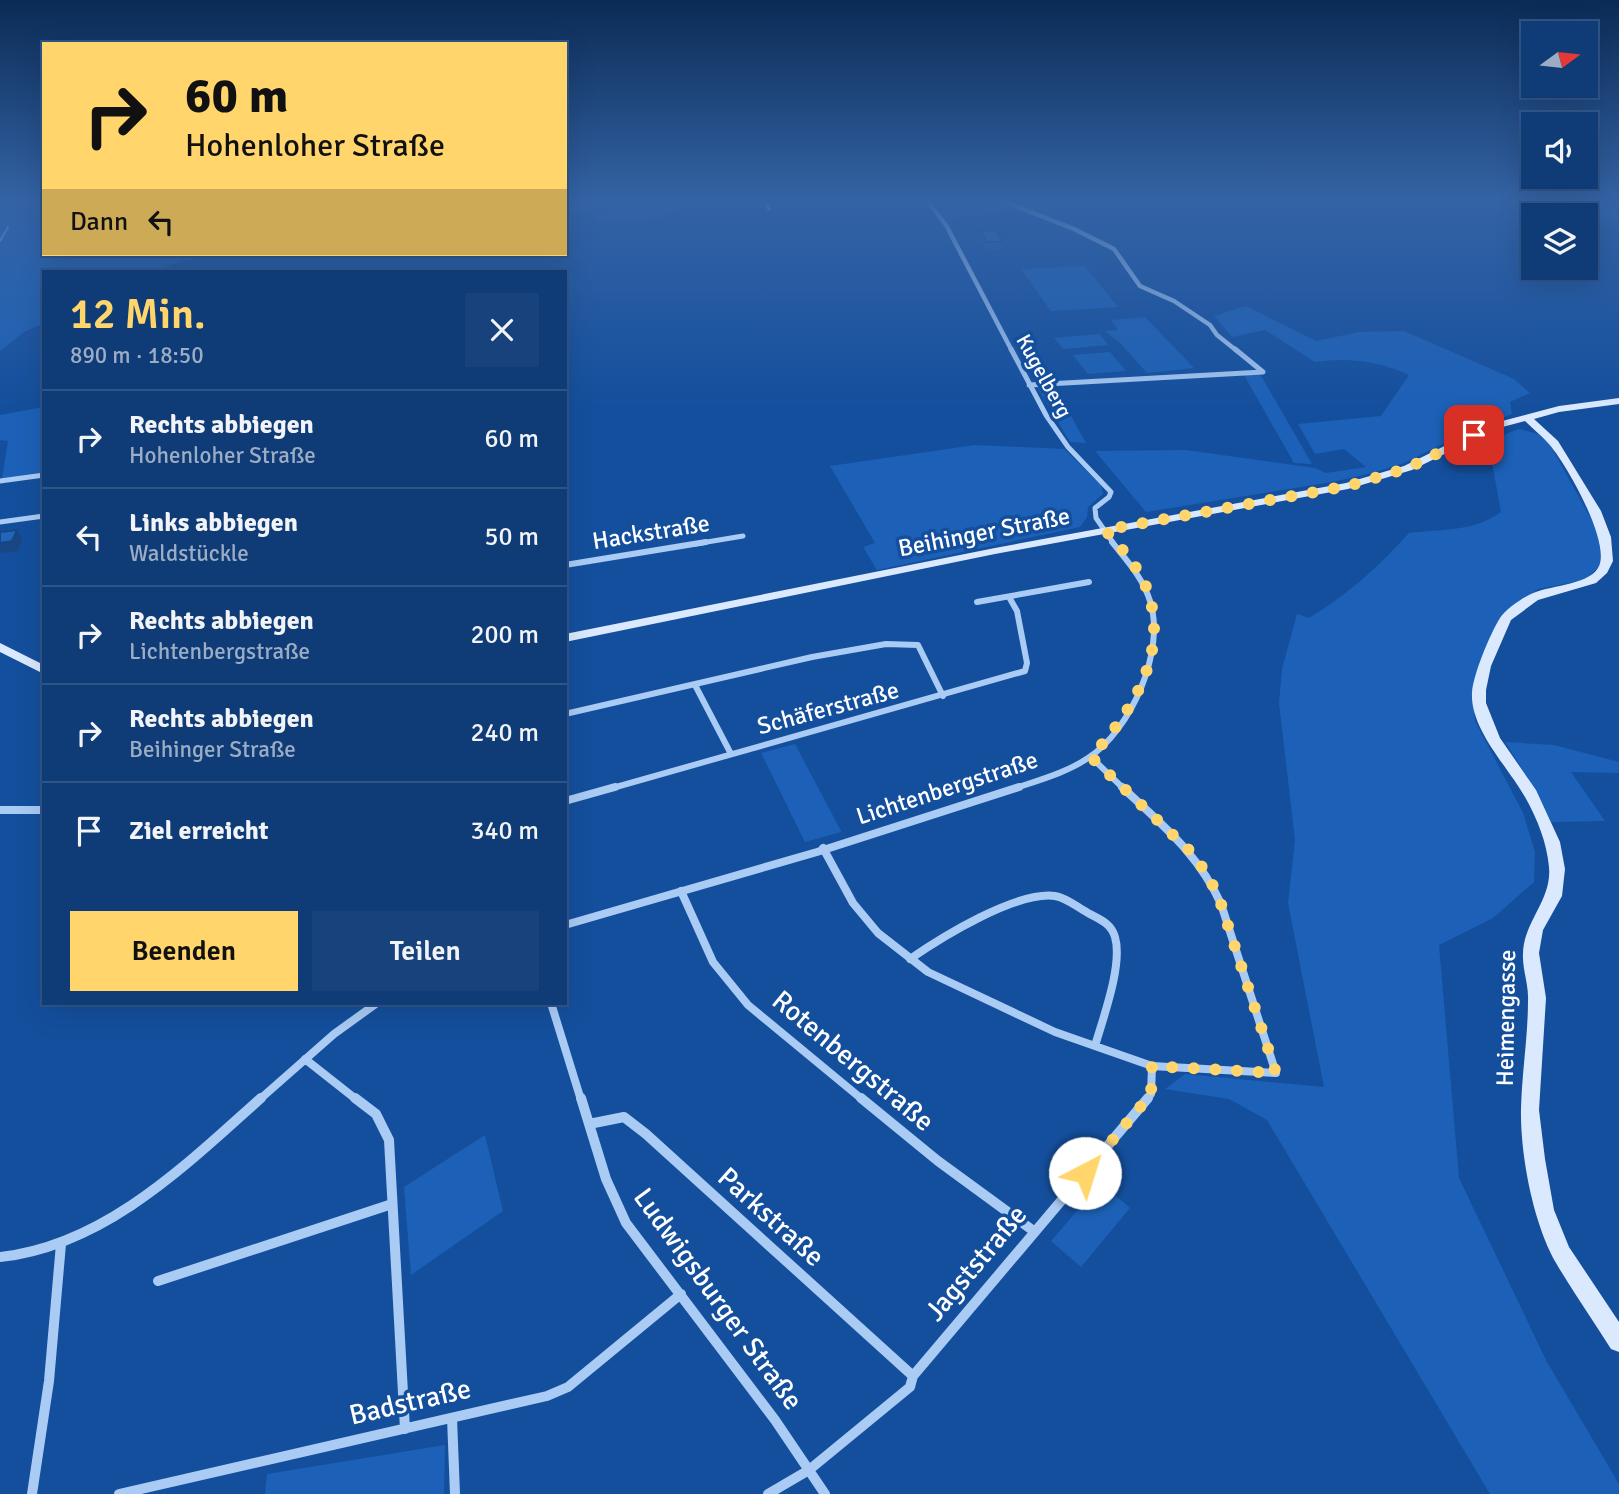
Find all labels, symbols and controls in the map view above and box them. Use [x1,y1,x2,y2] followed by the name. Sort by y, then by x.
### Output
[1521,21,1598,98] north arrow
[1521,21,1598,280] map controls
[185,66,288,126] text: 60 m
[70,70,161,161] icon: right
[1521,112,1598,189] button: sound
[185,126,445,165] text: Hohenloher Straße
[142,203,180,241] icon: left
[1521,203,1598,280] button: layers
[70,206,128,238] text: Dann
[70,289,206,340] text: 12 Min.
[465,293,539,367] button: close
[1010,330,1078,422] street label: Kugelberg
[70,341,204,370] text: 890 m · 18:50
[1444,405,1504,465] pin
[129,409,314,441] text: Rechts abbiegen
[1455,416,1493,454] icon: arrive
[70,420,108,458] icon: right
[484,423,539,455] text: 60 m
[129,441,316,470] text: Hohenloher Straße
[896,501,1072,563] street label: Beihinger Straße
[129,507,298,539] text: Links abbiegen
[590,508,712,556] street label: Hackstraße
[70,518,108,556] icon: left
[484,521,539,553] text: 50 m
[129,539,249,568] text: Waldstückle
[129,605,314,637] text: Rechts abbiegen
[70,616,108,654] icon: right
[470,619,539,651] text: 200 m
[129,637,310,666] text: Lichtenbergstraße
[754,675,902,741] street label: Schäferstraße
[129,703,314,735] text: Rechts abbiegen
[70,714,108,752] icon: right
[470,717,539,749] text: 240 m
[129,735,296,764] text: Beihinger Straße
[852,745,1042,831] street label: Lichtenbergstraße
[70,812,108,850] icon: arrive
[129,815,269,847] text: Ziel erreicht
[470,815,539,847] text: 340 m
[70,911,298,991] button: Beenden
[312,911,539,991] button: Teilen
[1490,949,1522,1087] street label: Heimengasse
[765,983,941,1139] street label: Rotenbergstraße
[1048,1136,1122,1210] position arrow
[711,1160,831,1274] street label: Parkstraße
[626,1181,810,1417] street label: Ludwigsburger Straße
[918,1198,1034,1328] street label: Jagststraße
[346,1372,474,1432] street label: Badstraße

